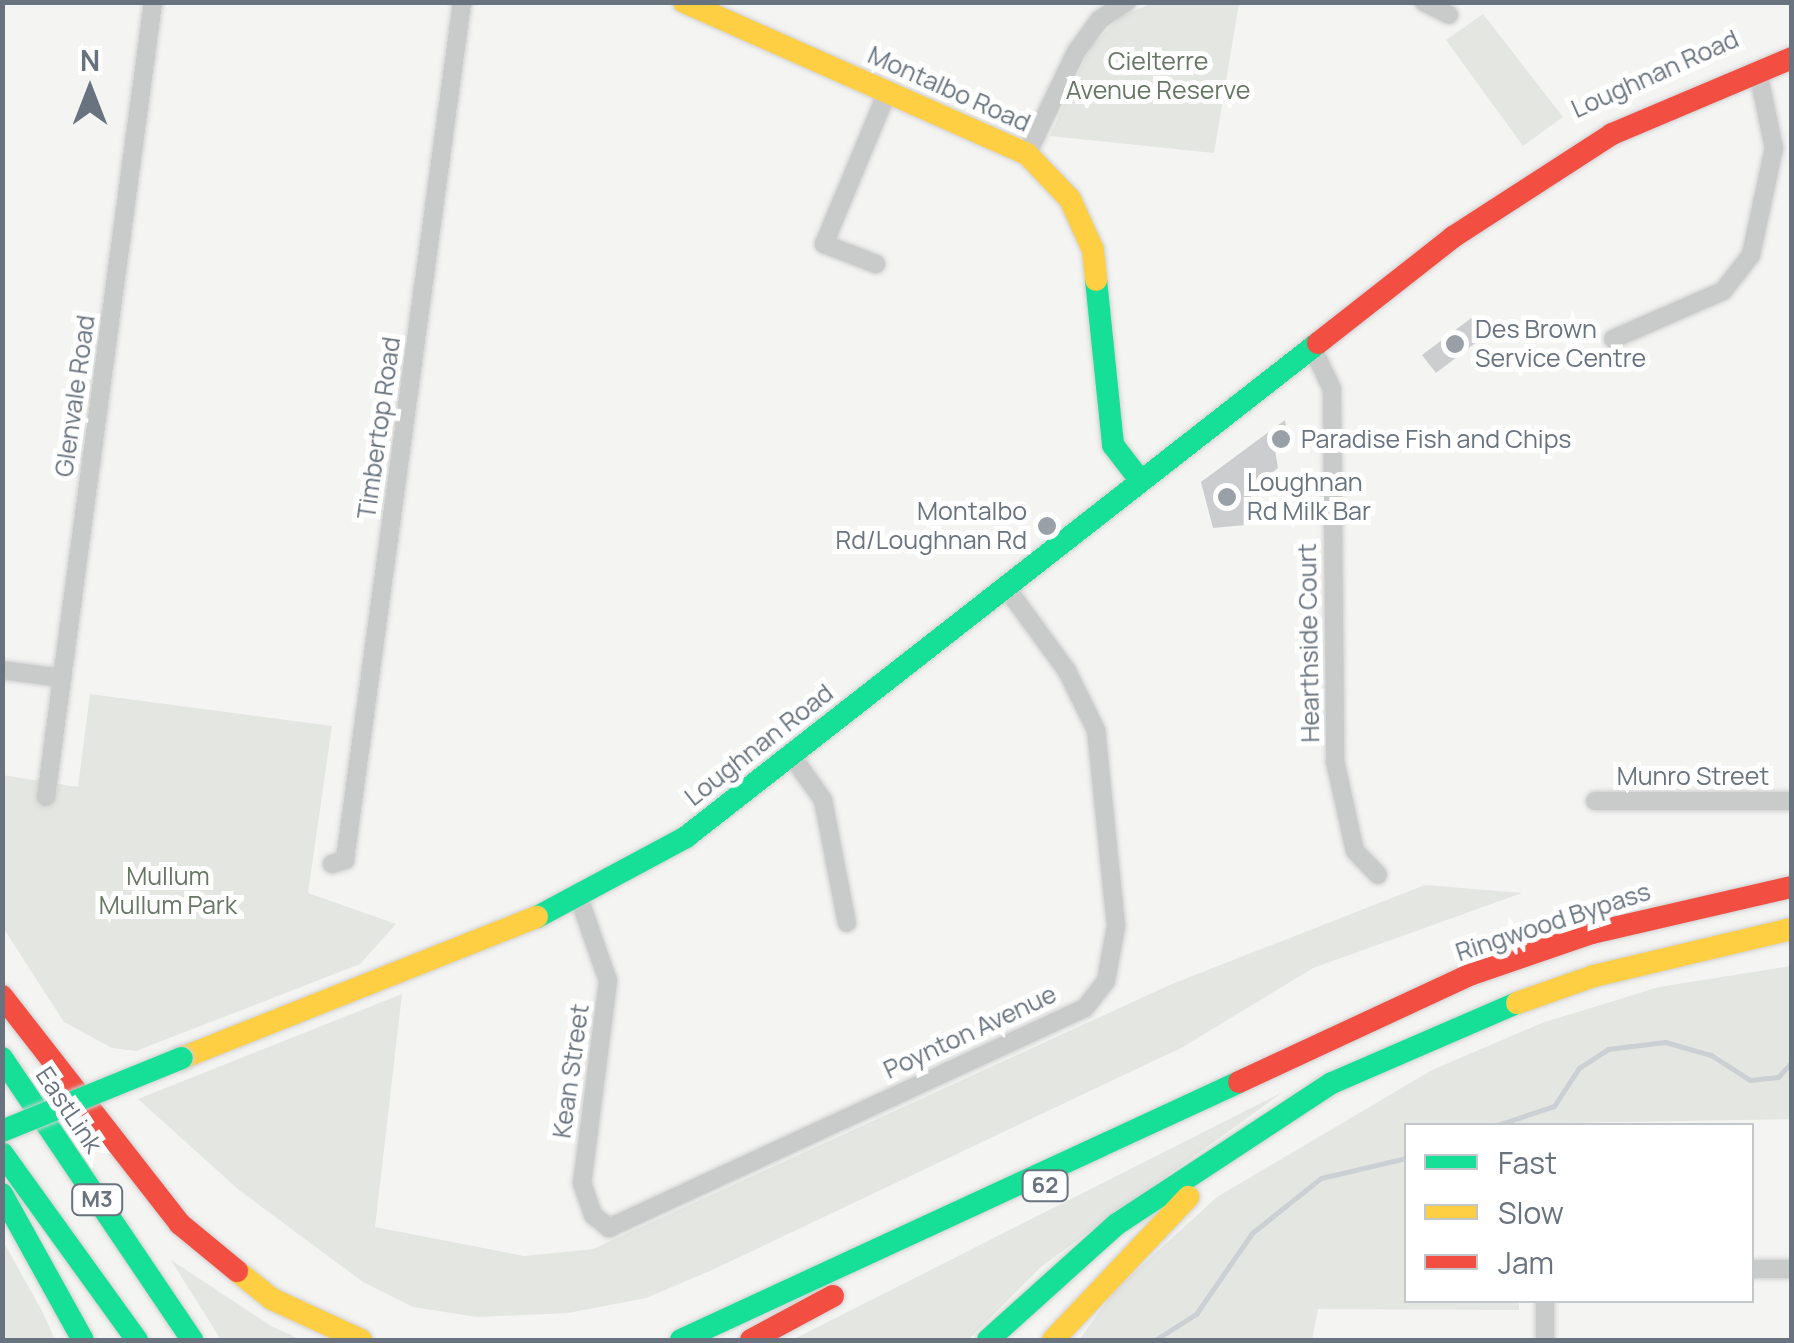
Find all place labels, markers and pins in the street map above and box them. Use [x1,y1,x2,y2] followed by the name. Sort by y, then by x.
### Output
[1475,315,1646,374] place label: Des Brown Service Centre
[1444,333,1466,355] marker: Des Brown Service Centre
[1301,424,1571,454] place label: Paradise Fish and Chips
[1270,428,1292,450] marker: Paradise Fish and Chips
[1247,468,1371,527] place label: Loughnan Rd Milk Bar
[1216,486,1238,508] marker: Loughnan Rd Milk Bar
[836,497,1027,556] place label: Montalbo Rd/Loughnan Rd
[1036,515,1058,537] marker: Montalbo Rd/Loughnan Rd

